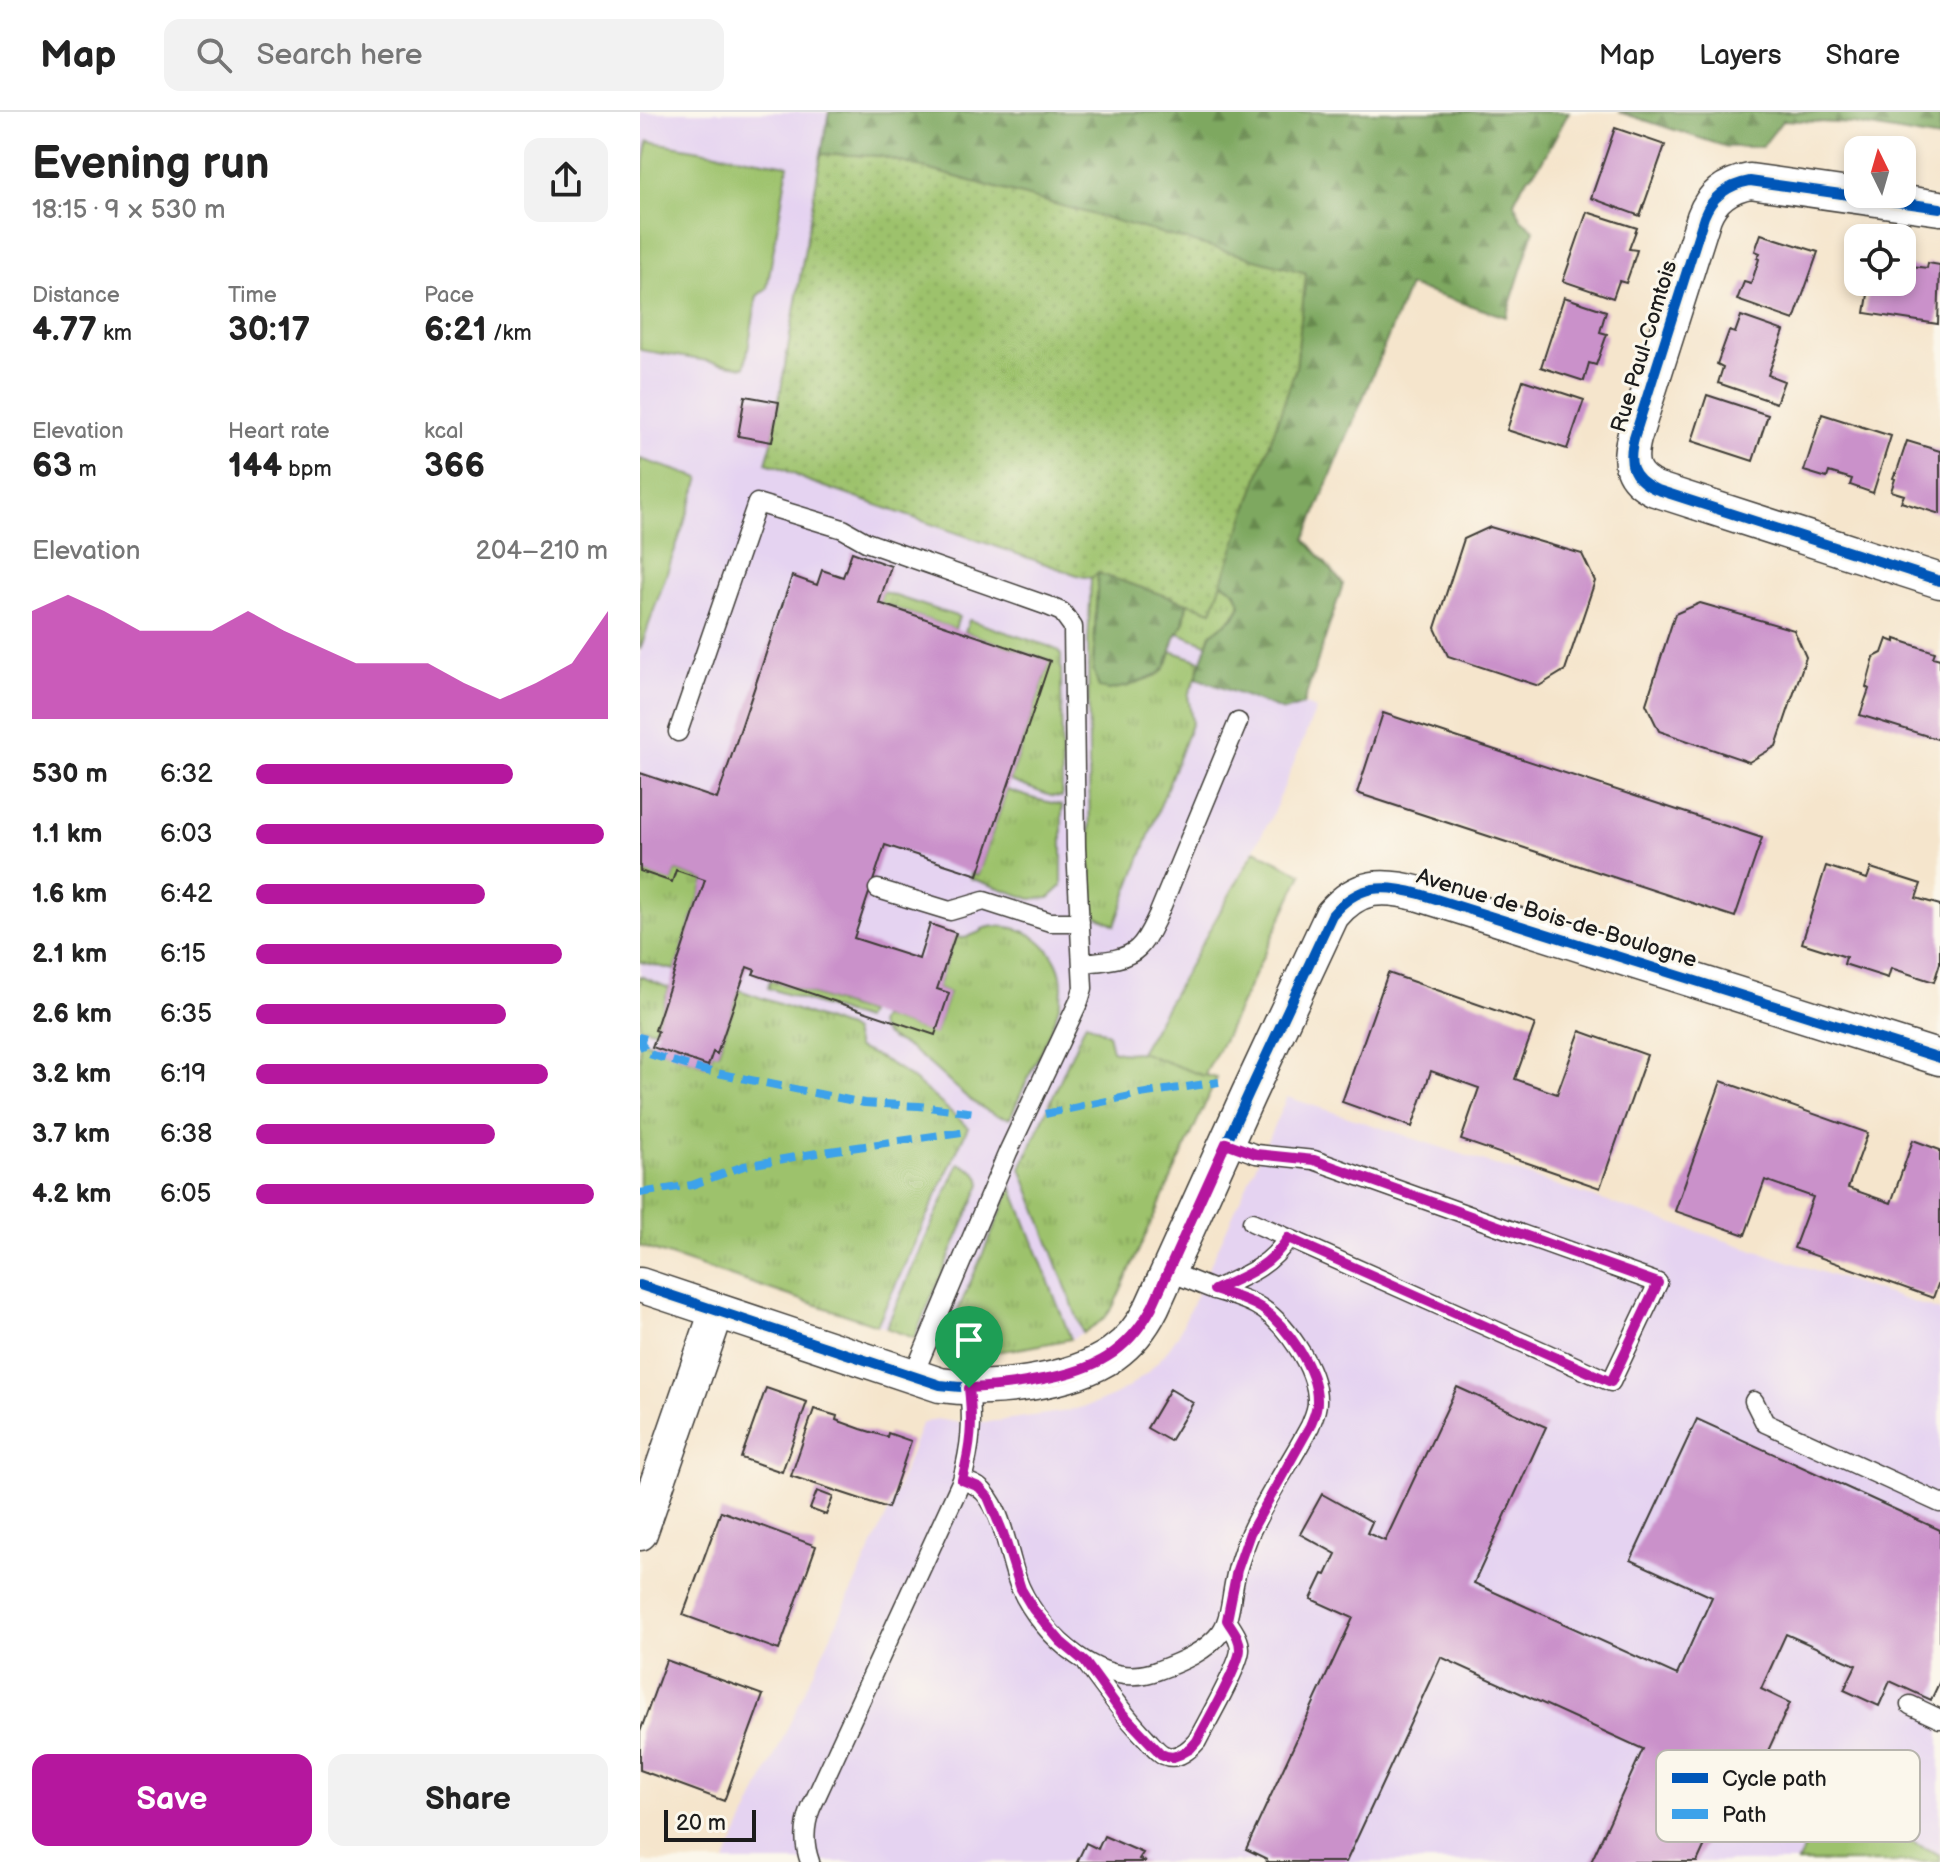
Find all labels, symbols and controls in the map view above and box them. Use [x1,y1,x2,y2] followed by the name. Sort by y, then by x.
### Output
[164,19,724,91] search box
[40,33,116,78] text: Map
[192,33,236,77] icon: search
[256,37,423,73] text: Search here
[1599,39,1655,72] text: Map
[1699,39,1782,72] text: Layers
[1826,39,1900,72] text: Share
[1844,136,1916,208] north arrow
[1844,136,1916,296] map controls
[32,138,269,191] text: Evening run
[524,138,608,222] button: share
[32,195,225,226] text: 18:15 · 9 × 530 m
[1844,224,1916,296] button: locate
[1605,257,1683,436] street label: Rue Paul-Comtois
[32,282,120,309] text: Distance
[228,282,277,309] text: Time
[424,282,474,309] text: Pace
[32,309,97,350] text: 4.77
[228,309,310,350] text: 30:17
[424,309,487,350] text: 6:21
[97,320,132,347] text: km
[487,320,532,347] text: /km
[32,418,124,445] text: Elevation
[228,418,330,445] text: Heart rate
[424,418,463,445] text: kcal
[32,445,72,486] text: 63
[228,445,282,486] text: 144
[424,445,485,486] text: 366
[72,456,97,483] text: m
[282,456,332,483] text: bpm
[32,536,140,567] text: Elevation
[476,536,608,567] text: 204–210 m
[32,759,108,790] text: 530 m
[160,759,212,790] text: 6:32
[32,819,102,850] text: 1.1 km
[160,819,212,850] text: 6:03
[1413,863,1700,974] street label: Avenue de Bois-de-Boulogne
[32,879,107,910] text: 1.6 km
[160,879,212,910] text: 6:42
[32,939,107,970] text: 2.1 km
[160,939,206,970] text: 6:15
[32,999,112,1030] text: 2.6 km
[160,999,212,1030] text: 6:35
[32,1059,111,1090] text: 3.2 km
[160,1059,206,1090] text: 6:19
[32,1119,110,1150] text: 3.7 km
[160,1119,212,1150] text: 6:38
[32,1179,111,1210] text: 4.2 km
[160,1179,211,1210] text: 6:05
[935,1306,1003,1388] pin
[947,1318,991,1362] icon: arrive
[1656,1750,1920,1842] legend
[32,1754,312,1846] button: Save
[328,1754,608,1846] button: Share
[1722,1766,1827,1793] text: Cycle path
[1722,1802,1766,1829] text: Path
[664,1806,756,1842] scale bar
[676,1810,726,1837] text: 20 m

